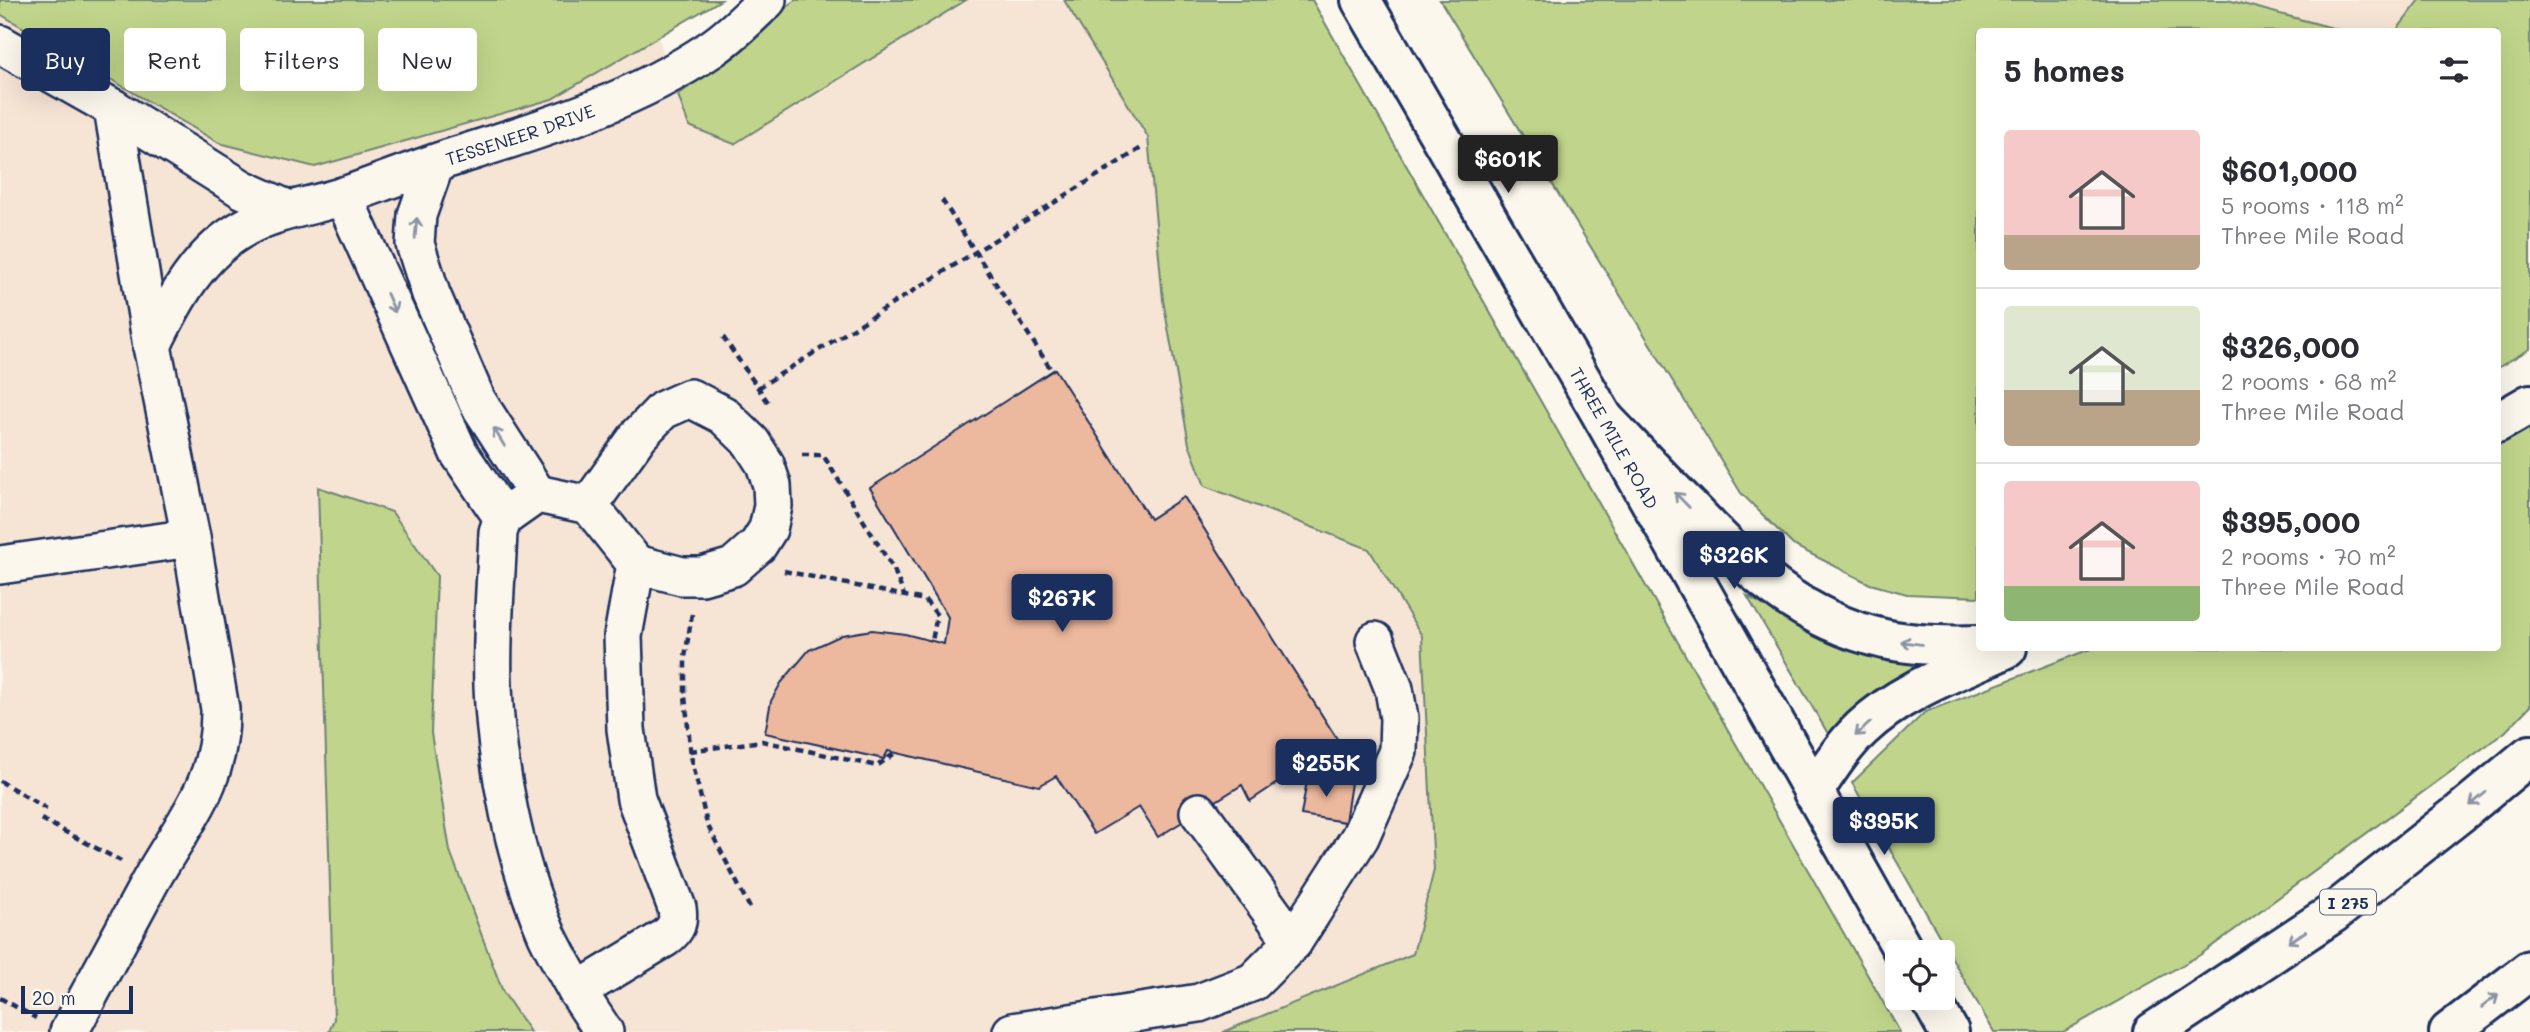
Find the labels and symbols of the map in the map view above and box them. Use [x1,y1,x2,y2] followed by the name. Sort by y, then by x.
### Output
[443,98,598,171] street label: TESSENEER DRIVE
[1459,136,1557,195] pin: $601K
[410,217,423,240] one-way arrow
[385,292,398,313] one-way arrow
[1565,363,1664,513] street label: THREE MILE ROAD
[492,428,506,448] one-way arrow
[1674,492,1691,509] one-way arrow
[1685,532,1783,591] pin: $326K
[1013,574,1111,634] pin: $267K
[1900,636,1923,649] one-way arrow
[1855,720,1872,737] one-way arrow
[1277,740,1375,799] pin: $255K
[2469,791,2487,806] one-way arrow
[1835,798,1933,857] pin: $395K
[2320,890,2376,914] road number: I 275
[2288,930,2308,944] one-way arrow
[21,983,133,1015] scale bar
[2480,994,2499,1009] one-way arrow

